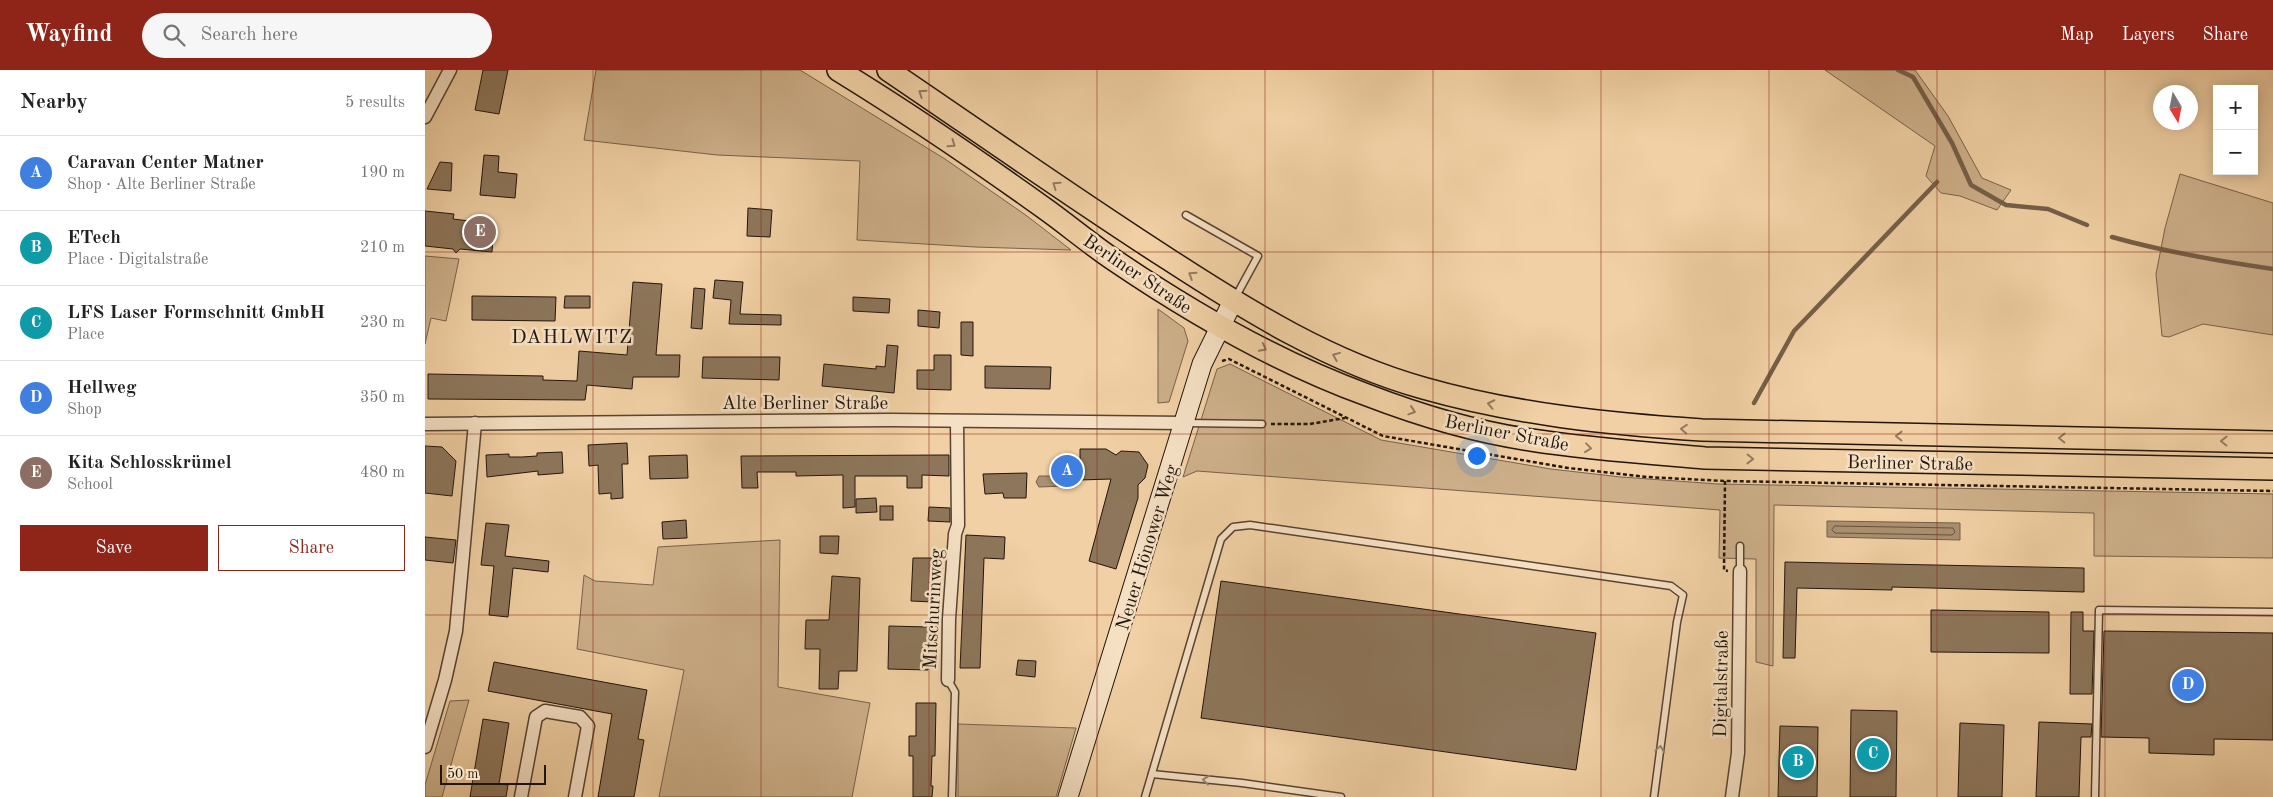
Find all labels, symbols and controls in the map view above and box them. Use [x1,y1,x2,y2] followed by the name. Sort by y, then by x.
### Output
[142,13,492,58] search box
[160,21,188,49] icon: search
[25,23,112,47] text: Wayfind
[200,26,298,45] text: Search here
[2060,26,2094,44] text: Map
[2122,26,2174,44] text: Layers
[2202,26,2248,44] text: Share
[2153,85,2198,130] north arrow
[2213,85,2258,175] map controls
[2213,85,2258,130] button: +
[919,90,928,99] one-way arrow
[20,92,88,113] text: Nearby
[345,95,405,111] text: 5 results
[2213,130,2258,175] button: −
[947,138,956,148] one-way arrow
[67,154,264,173] text: Caravan Center Matner
[30,165,42,181] text: A
[360,165,405,181] text: 190 m
[67,177,256,193] text: Shop · Alte Berliner Straße
[1053,182,1062,191] one-way arrow
[464,213,496,251] pin: E
[67,229,121,248] text: ETech
[1079,232,1194,318] street label: Berliner Straße
[30,240,42,256] text: B
[360,240,405,256] text: 210 m
[67,252,208,268] text: Place · Digitalstraße
[1188,271,1197,281] one-way arrow
[67,304,325,323] text: LFS Laser Formschnitt GmbH
[31,315,41,331] text: C
[360,315,405,331] text: 230 m
[67,327,104,343] text: Place
[511,328,633,348] district label: DAHLWITZ
[1258,342,1267,352] one-way arrow
[1332,351,1341,362] one-way arrow
[67,379,137,398] text: Hellweg
[30,390,42,406] text: D
[360,390,405,406] text: 350 m
[722,395,888,414] street label: Alte Berliner Straße
[1486,399,1495,410] one-way arrow
[67,402,102,418] text: Shop
[1408,405,1416,415] one-way arrow
[1443,413,1570,456] street label: Berliner Straße
[1680,424,1688,435] one-way arrow
[1895,430,1903,441] one-way arrow
[2058,433,2066,444] one-way arrow
[2220,436,2228,447] one-way arrow
[1585,442,1593,453] one-way arrow
[1464,443,1490,469] your location
[1051,452,1083,490] pin: A
[67,454,232,473] text: Kita Schlosskrümel
[1747,454,1755,464] one-way arrow
[1847,454,1973,475] street label: Berliner Straße
[1114,462,1183,633] street label: Neuer Hönower Weg
[30,465,42,481] text: E
[360,465,405,481] text: 480 m
[67,477,113,493] text: School
[20,525,208,571] button: Save
[218,525,405,571] button: Share
[922,548,947,670] street label: Mitschurinweg
[1712,630,1733,738] street label: Digitalstraße
[2172,666,2204,704] pin: D
[1857,735,1889,773] pin: C
[1782,743,1814,781] pin: B
[1654,744,1665,752] one-way arrow
[440,762,546,785] scale bar
[447,767,478,781] text: 50 m
[1202,774,1210,785] one-way arrow

